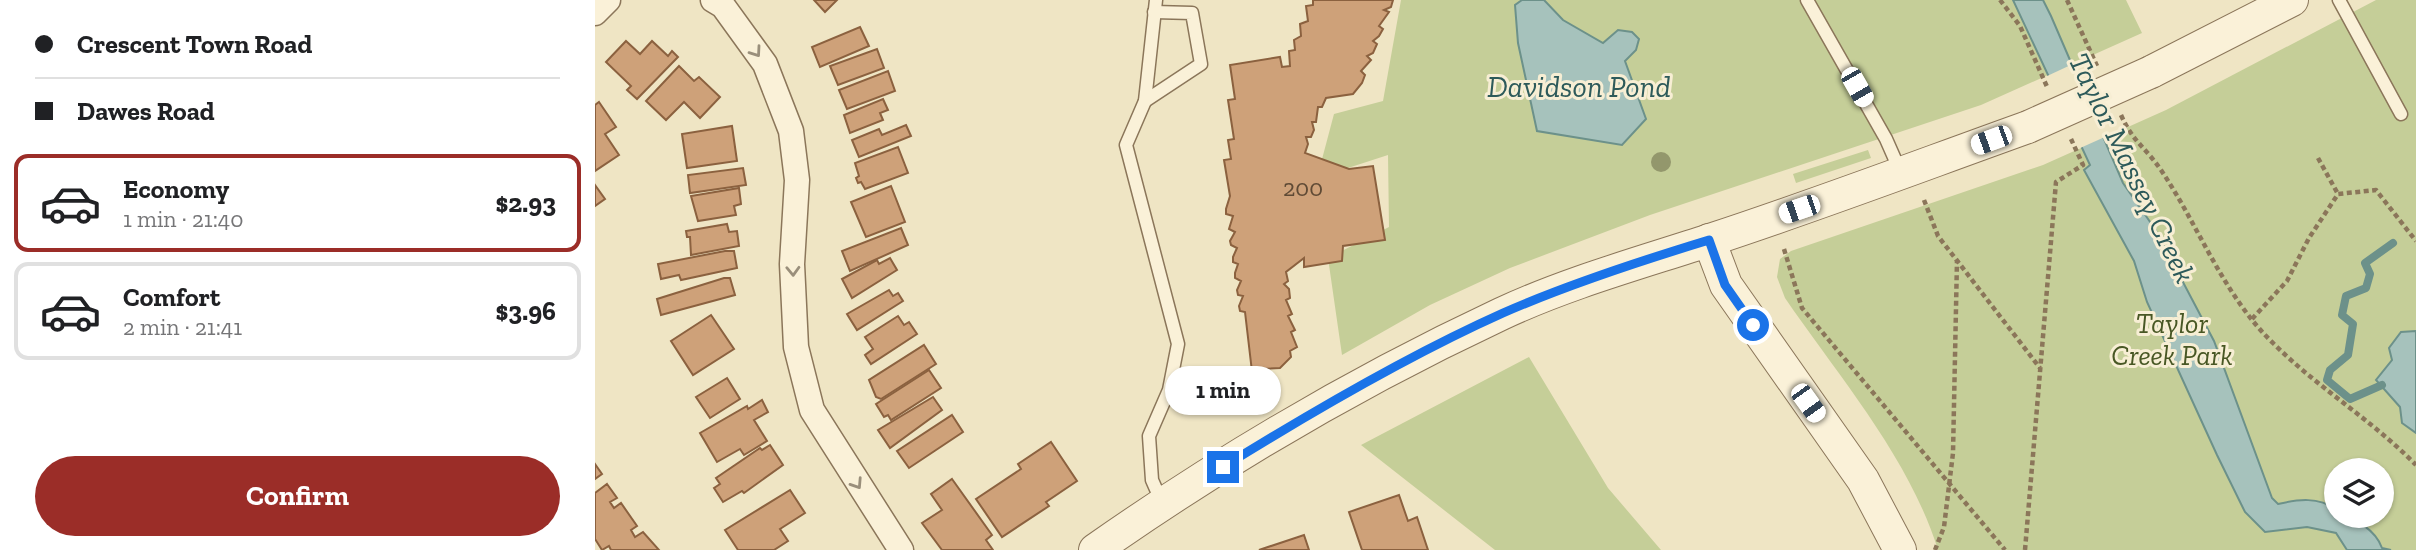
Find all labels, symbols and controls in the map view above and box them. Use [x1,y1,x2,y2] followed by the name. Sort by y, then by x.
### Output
[77,28,312,60] text: Crescent Town Road
[748,44,760,57] one-way arrow
[2061,47,2203,289] water label: Taylor Massey Creek
[1838,64,1877,110] car
[1487,69,1671,105] water label: Davidson Pond
[77,95,215,127] text: Dawes Road
[1968,123,2015,157] car
[39,172,102,235] icon: car
[123,173,229,205] text: Economy
[1283,173,1323,202] house number: 200
[496,187,556,219] text: $2.93
[1776,192,1823,226] car
[123,205,244,233] text: 1 min · 21:40
[785,266,800,277] one-way arrow
[39,280,102,343] icon: car
[123,281,220,313] text: Comfort
[496,295,556,327] text: $3.96
[2111,307,2233,372] park label: Taylor Creek Park
[1737,309,1769,341] route start
[123,313,242,341] text: 2 min · 21:41
[1165,365,1281,414] callout: 1 min
[1196,376,1250,404] text: 1 min
[1788,380,1829,426] car
[1207,451,1239,483] route end
[35,456,560,536] button: Confirm
[2324,458,2394,528] map controls
[2324,458,2394,528] button: layers
[848,476,861,489] one-way arrow

